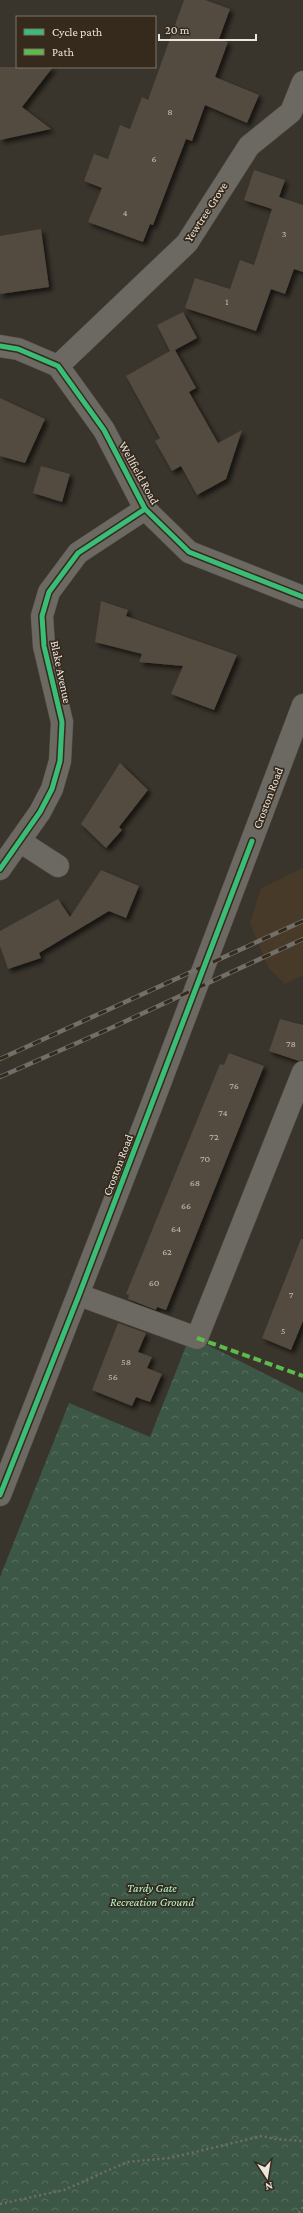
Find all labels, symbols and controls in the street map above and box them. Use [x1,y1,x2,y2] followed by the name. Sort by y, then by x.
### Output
[16,16,156,68] legend
[159,16,256,42] scale bar
[165,23,190,37] text: 20 m
[52,25,103,39] text: Cycle path
[52,45,74,59] text: Path
[167,106,173,117] house number: 8
[151,153,157,164] house number: 6
[181,179,231,245] street label: Yewtree Grove
[122,207,128,218] house number: 4
[282,228,287,239] house number: 3
[225,296,229,307] house number: 1
[116,439,162,508] street label: Wellfield Road
[48,639,74,705] street label: Blake Avenue
[250,765,286,831] street label: Croston Road
[286,1038,296,1049] house number: 78
[229,1080,239,1091] house number: 76
[218,1107,228,1118] house number: 74
[209,1131,219,1142] house number: 72
[100,1132,136,1198] street label: Croston Road
[200,1153,210,1164] house number: 70
[190,1177,200,1188] house number: 68
[181,1200,191,1211] house number: 66
[171,1223,181,1234] house number: 64
[162,1246,172,1257] house number: 62
[149,1277,160,1288] house number: 60
[289,1289,294,1300] house number: 7
[281,1325,286,1336] house number: 5
[121,1356,131,1367] house number: 58
[108,1371,118,1382] house number: 56
[110,1881,194,1909] park label: Tardy Gate Recreation Ground
[247,2157,287,2197] north arrow
[264,2180,274,2194] text: N

